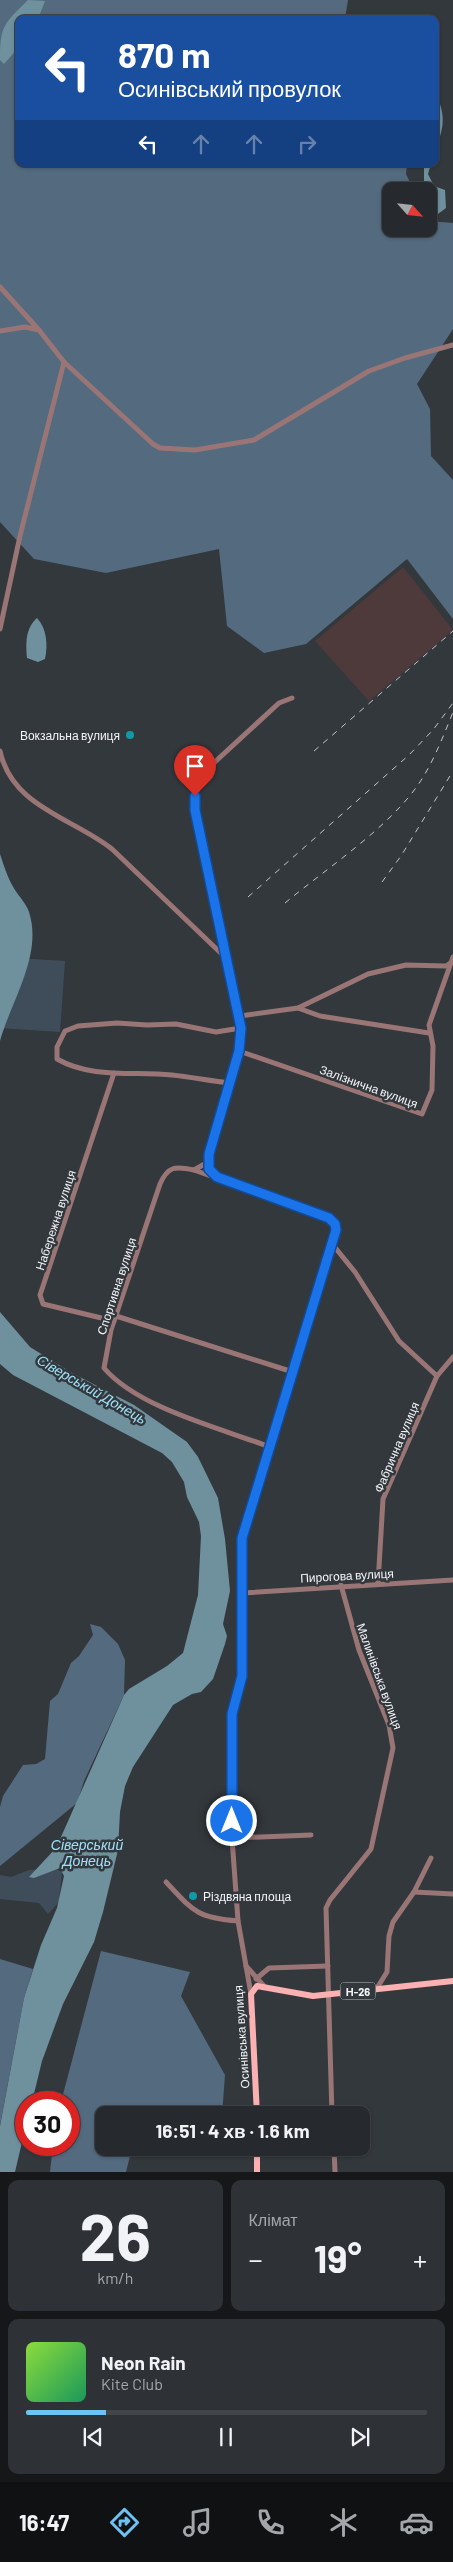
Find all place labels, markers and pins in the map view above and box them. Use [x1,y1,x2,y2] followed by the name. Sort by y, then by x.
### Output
[20,728,120,743] place label: Вокзальна вулиця
[124,729,136,741] marker: Вокзальна вулиця
[174,745,216,796] pin
[203,1889,292,1904] place label: Різдвяна площа
[187,1890,199,1902] marker: Різдвяна площа

